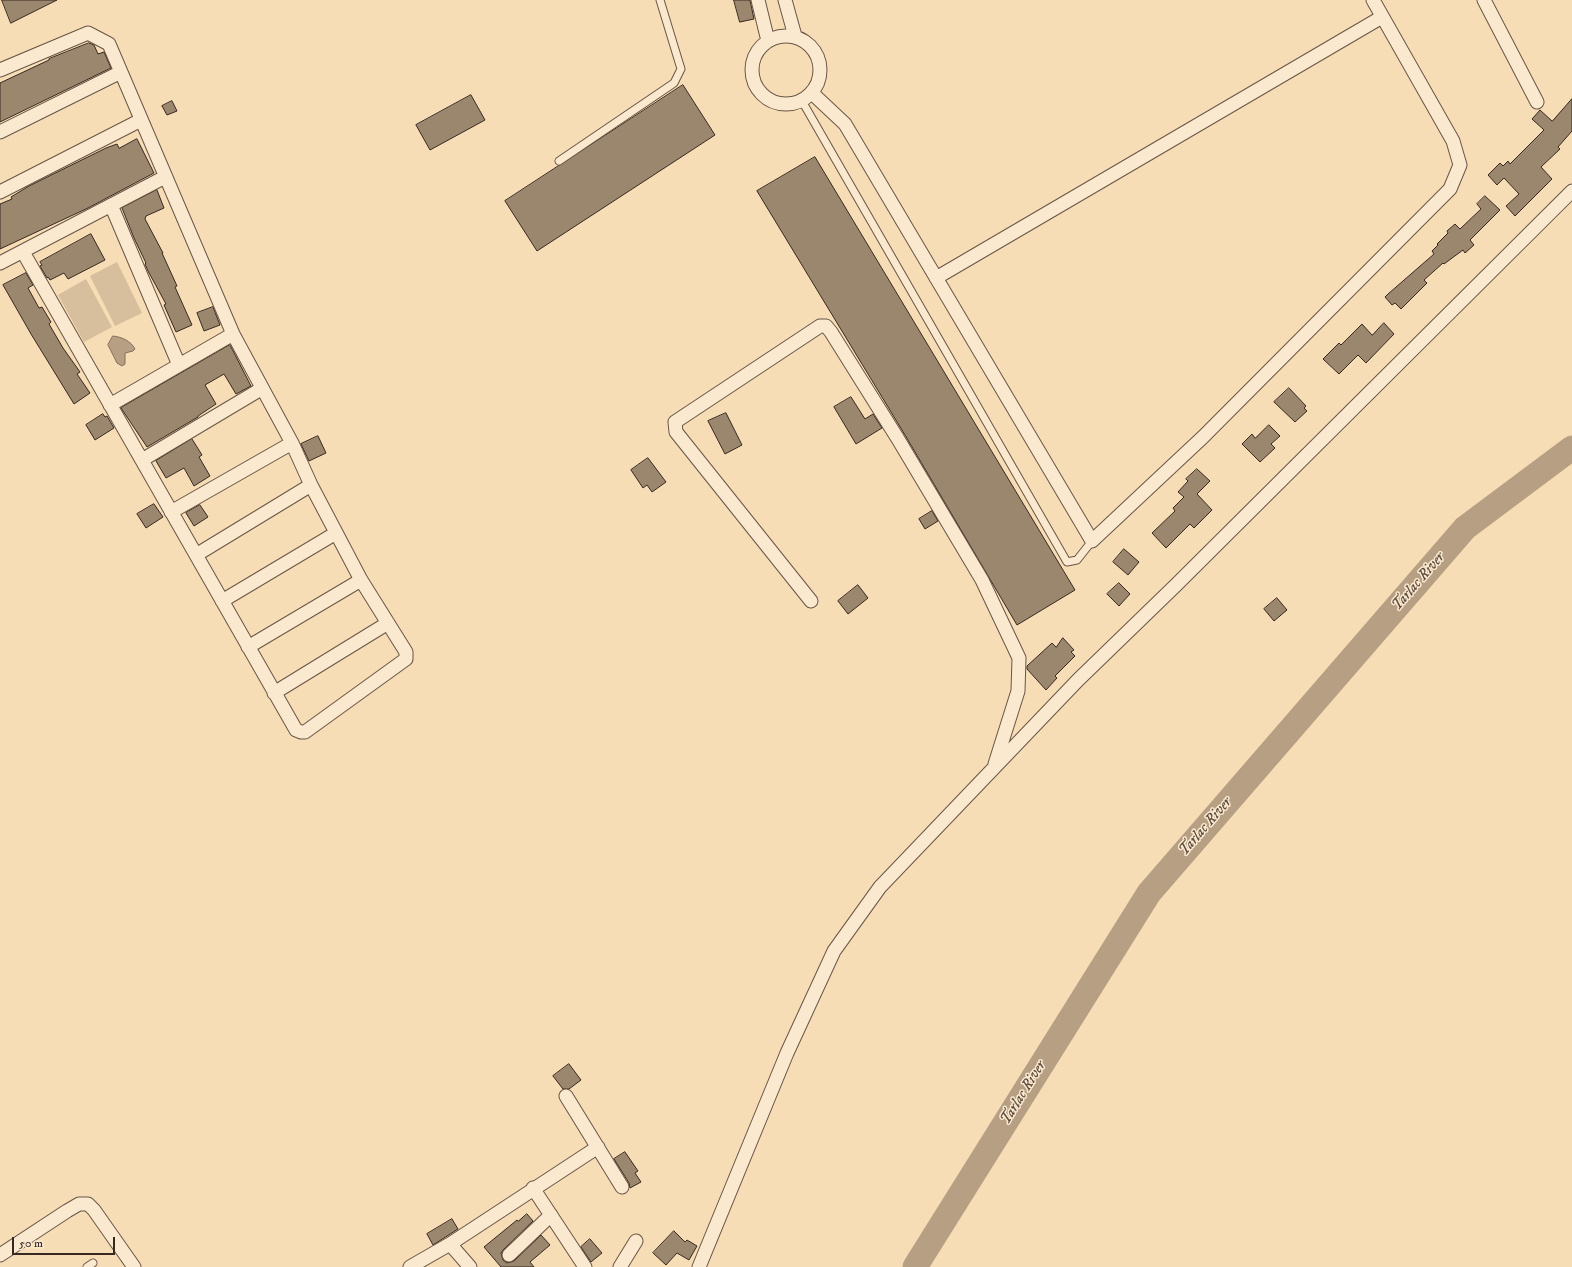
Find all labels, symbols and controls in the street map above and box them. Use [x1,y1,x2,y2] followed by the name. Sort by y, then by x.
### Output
[1389,549,1449,615] water label: Tarlac River
[1176,794,1236,860] water label: Tarlac River
[997,1058,1051,1128] water label: Tarlac River
[14,1229,117,1255] scale bar
[19,1236,43,1251] text: 50 m

